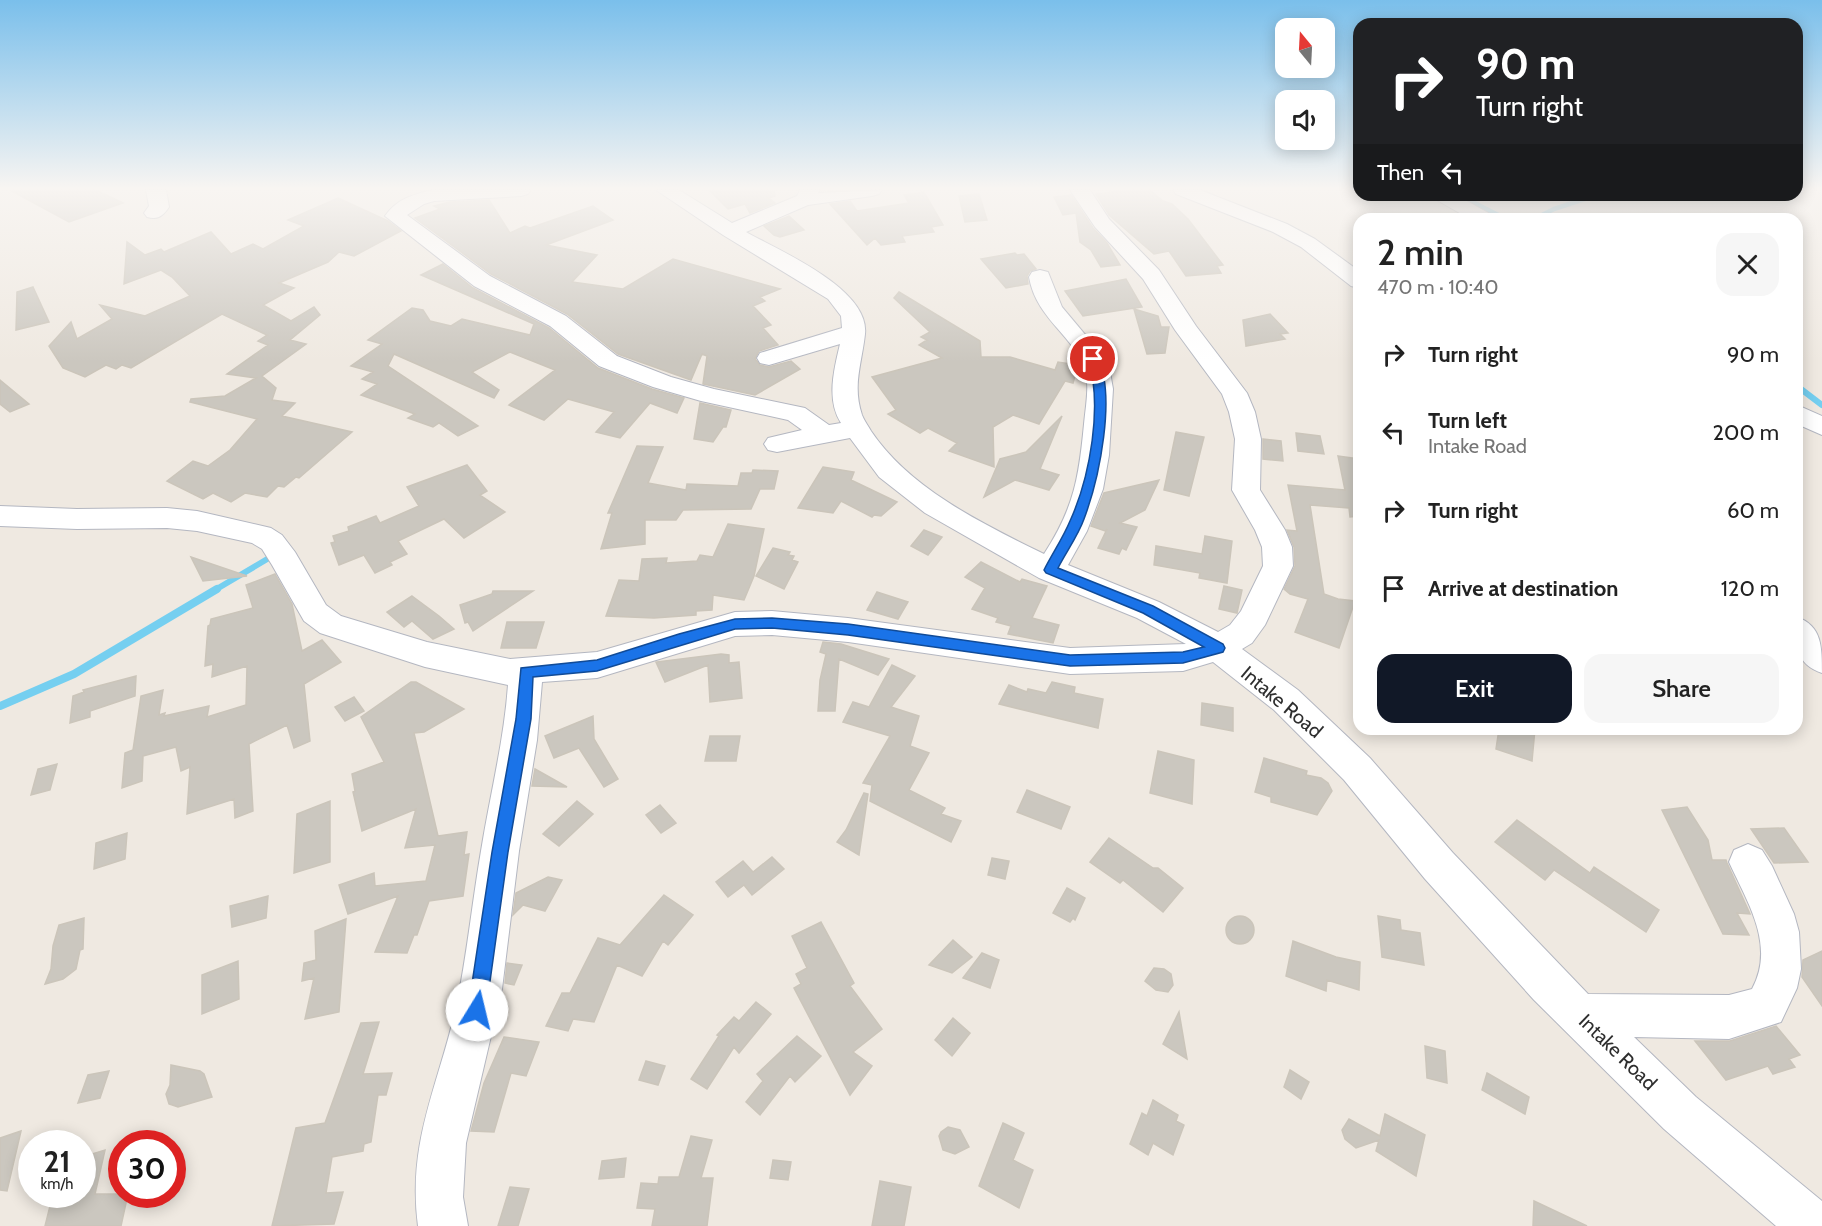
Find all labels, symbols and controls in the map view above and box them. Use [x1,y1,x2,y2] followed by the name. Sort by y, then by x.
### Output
[1275,18,1335,78] north arrow
[1275,18,1335,150] map controls
[1476,38,1575,90] text: 90 m
[1377,42,1455,120] icon: right
[1275,90,1335,150] button: sound
[1476,90,1583,123] text: Turn right
[1436,156,1469,189] icon: left
[1377,159,1424,186] text: Then
[1377,230,1464,274] text: 2 min
[1716,233,1779,296] button: close
[1377,275,1498,299] text: 470 m · 10:40
[1067,333,1118,384] pin
[1377,338,1410,371] icon: right
[1428,341,1518,368] text: Turn right
[1727,341,1779,368] text: 90 m
[1076,342,1109,375] icon: arrive
[1428,407,1507,434] text: Turn left
[1377,416,1410,449] icon: left
[1713,419,1779,446] text: 200 m
[1428,434,1527,458] text: Intake Road
[1377,494,1410,527] icon: right
[1428,497,1518,524] text: Turn right
[1727,497,1779,524] text: 60 m
[1377,572,1410,605] icon: arrive
[1428,575,1618,602] text: Arrive at destination
[1721,575,1779,602] text: 120 m
[1377,654,1572,723] button: Exit
[1584,654,1779,723] button: Share
[1236,661,1328,743] street label: Intake Road
[445,978,509,1042] position arrow
[1574,1009,1662,1095] street label: Intake Road
[108,1130,186,1208] speed limit sign: 30
[44,1143,70,1180] text: 21
[41,1175,73,1193] text: km/h

